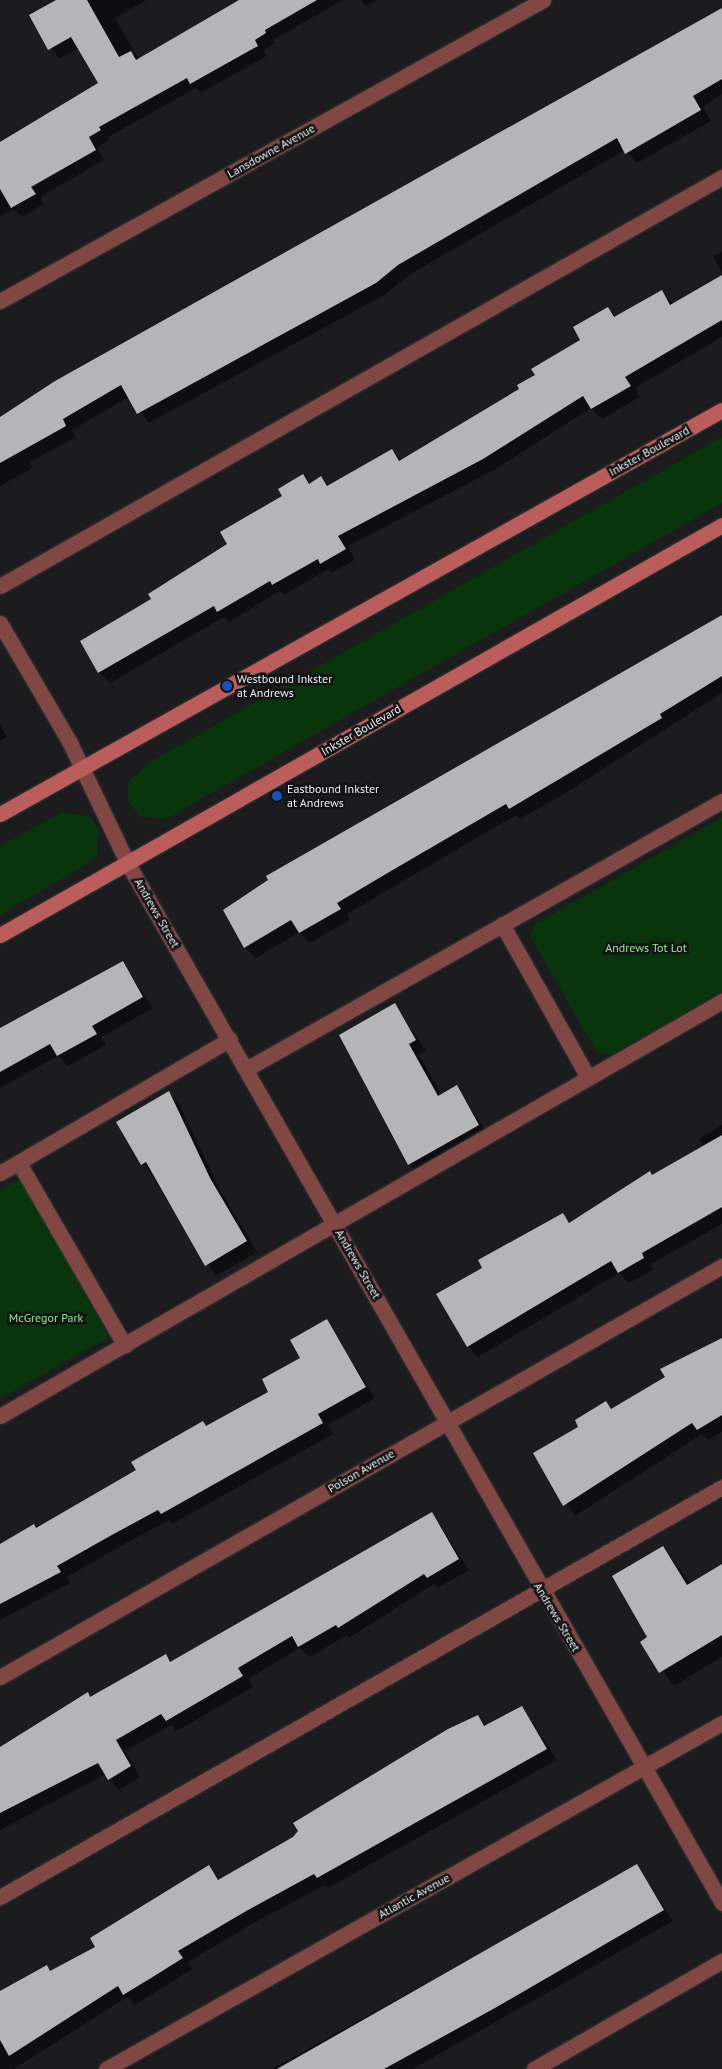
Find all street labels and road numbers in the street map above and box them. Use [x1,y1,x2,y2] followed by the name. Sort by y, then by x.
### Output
[224,121,318,181] street label: Lansdowne Avenue
[606,423,692,479] street label: Inkster Boulevard
[319,701,403,759] street label: Inkster Boulevard
[131,876,183,950] street label: Andrews Street
[332,1227,384,1301] street label: Andrews Street
[325,1446,397,1496] street label: Polson Avenue
[531,1580,583,1654] street label: Andrews Street
[375,1870,453,1922] street label: Atlantic Avenue

